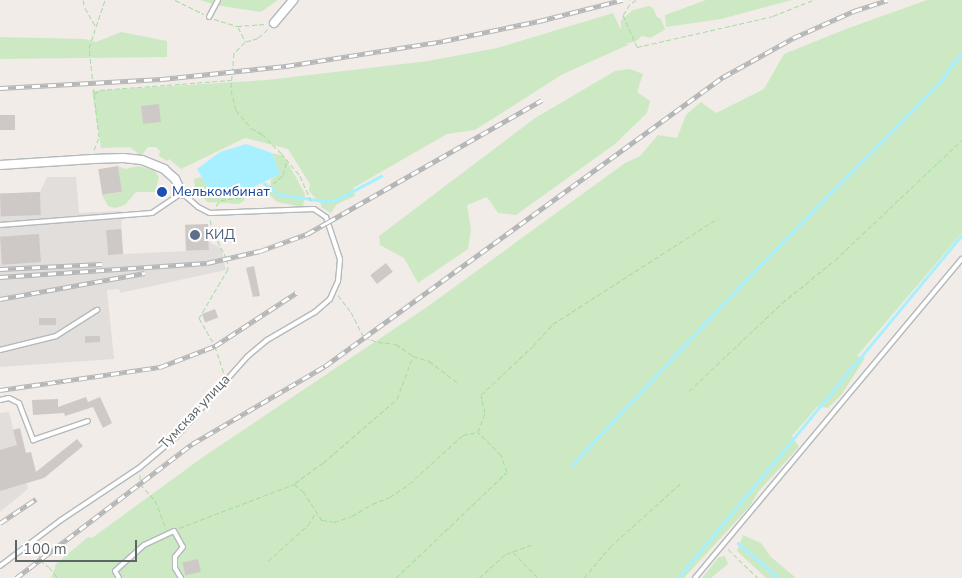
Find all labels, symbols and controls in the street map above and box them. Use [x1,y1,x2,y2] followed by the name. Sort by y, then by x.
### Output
[172,184,270,200] place label: Мелькомбинат
[156,186,168,198] marker: Мелькомбинат
[205,227,235,243] place label: КИД
[189,229,201,241] marker: КИД
[156,371,234,453] street label: Тумская улица
[18,530,140,562] scale bar
[23,539,67,559] text: 100 m

